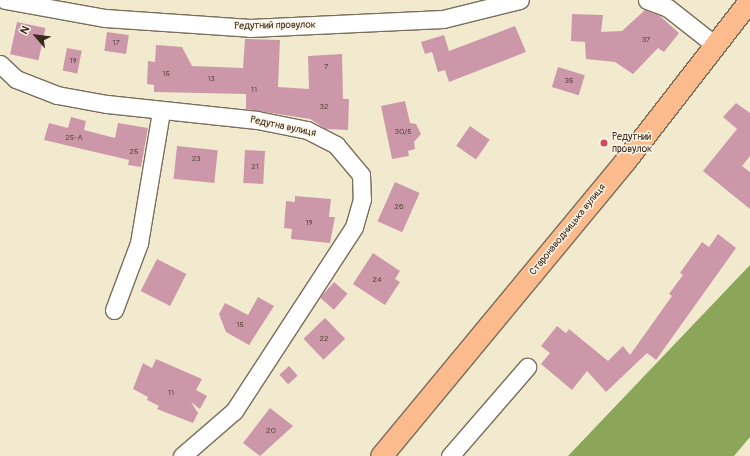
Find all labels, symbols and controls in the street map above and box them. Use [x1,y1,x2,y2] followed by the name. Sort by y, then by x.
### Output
[16,16,56,56] north arrow
[234,19,316,33] street label: Редутний провулок
[17,24,32,36] text: N
[642,35,650,45] house number: 37
[112,38,120,48] house number: 17
[69,56,77,66] house number: 19
[324,62,328,72] house number: 7
[162,69,170,79] house number: 15
[207,74,215,84] house number: 13
[565,76,573,86] house number: 35
[251,85,257,95] house number: 11
[320,102,328,112] house number: 32
[249,114,317,140] street label: Редутна вулиця
[394,127,412,137] house number: 30/5
[612,131,652,154] place label: Редутний провулок
[65,133,83,143] house number: 25-А
[599,138,609,148] marker: Редутний провулок
[130,147,138,157] house number: 25
[192,154,200,164] house number: 23
[251,162,259,172] house number: 21
[527,182,609,278] street label: Старонаводницька вулиця
[394,202,404,212] house number: 26
[305,218,313,228] house number: 19
[372,275,382,285] house number: 24
[236,320,244,330] house number: 15
[320,334,328,344] house number: 22
[168,388,174,398] house number: 11
[266,426,276,436] house number: 20

